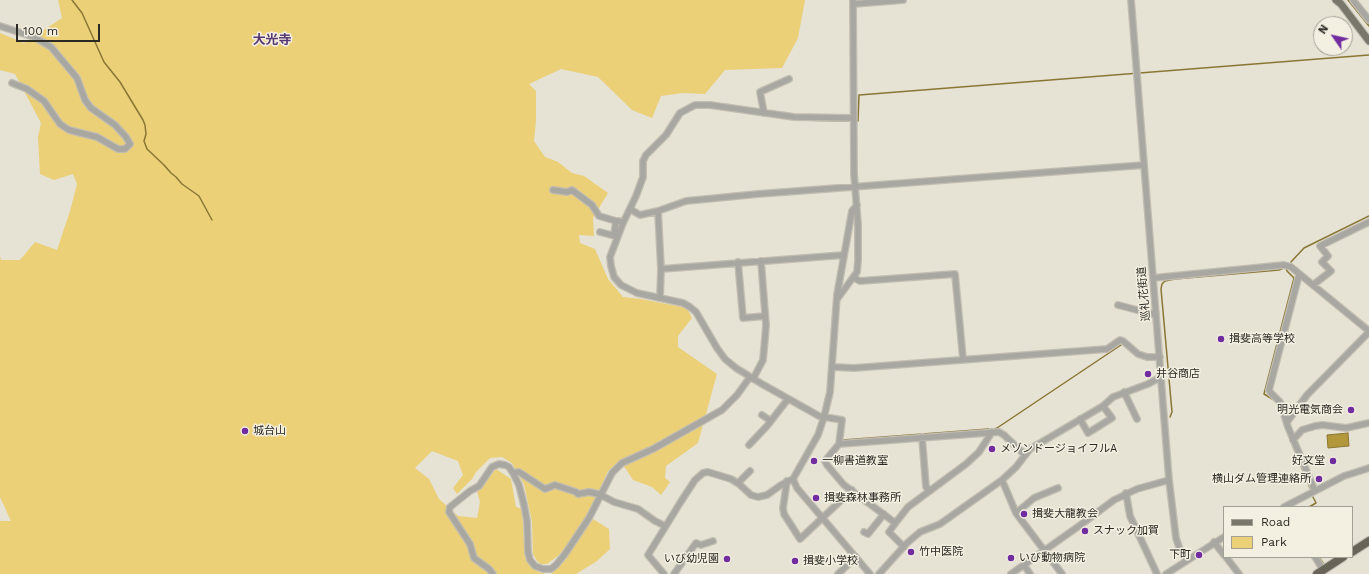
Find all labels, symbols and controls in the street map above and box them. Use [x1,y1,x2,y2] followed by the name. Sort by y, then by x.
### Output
[18,16,102,42] scale bar
[1313,16,1353,56] north arrow
[1316,23,1331,37] text: N
[23,24,58,38] text: 100 m
[253,32,291,48] district label: 大光寺
[1135,266,1153,322] street label: 巡礼花街道
[1229,332,1295,346] place label: 揖斐高等学校
[1216,334,1226,344] marker: 揖斐高等学校
[1156,367,1200,381] place label: 井谷商店
[1143,369,1153,379] marker: 井谷商店
[1277,403,1343,417] place label: 明光電気商会
[1346,405,1356,415] marker: 明光電気商会
[253,424,286,438] place label: 城台山
[240,426,250,436] marker: 城台山
[1000,442,1117,456] place label: メゾンドージョイフルA
[987,444,997,454] marker: メゾンドージョイフルA
[822,454,888,468] place label: 一柳書道教室
[1292,454,1325,468] place label: 好文堂
[809,456,819,466] marker: 一柳書道教室
[1328,456,1338,466] marker: 好文堂
[1212,472,1311,486] place label: 横山ダム管理連絡所
[1314,474,1324,484] marker: 横山ダム管理連絡所
[824,491,901,505] place label: 揖斐森林事務所
[811,493,821,503] marker: 揖斐森林事務所
[1223,506,1353,558] legend
[1032,507,1098,521] place label: 揖斐大龍教会
[1019,509,1029,519] marker: 揖斐大龍教会
[1261,515,1290,529] text: Road
[1093,524,1159,538] place label: スナック加賀
[1080,526,1090,536] marker: スナック加賀
[1261,535,1287,549] text: Park
[919,545,963,559] place label: 竹中医院
[906,547,916,557] marker: 竹中医院
[1169,548,1191,562] place label: 下町
[1194,550,1204,560] marker: 下町
[1019,551,1085,565] place label: いび動物病院
[664,552,719,566] place label: いび幼児園
[1006,553,1016,563] marker: いび動物病院
[722,554,732,564] marker: いび幼児園
[803,554,858,568] place label: 揖斐小学校
[790,556,800,566] marker: 揖斐小学校

